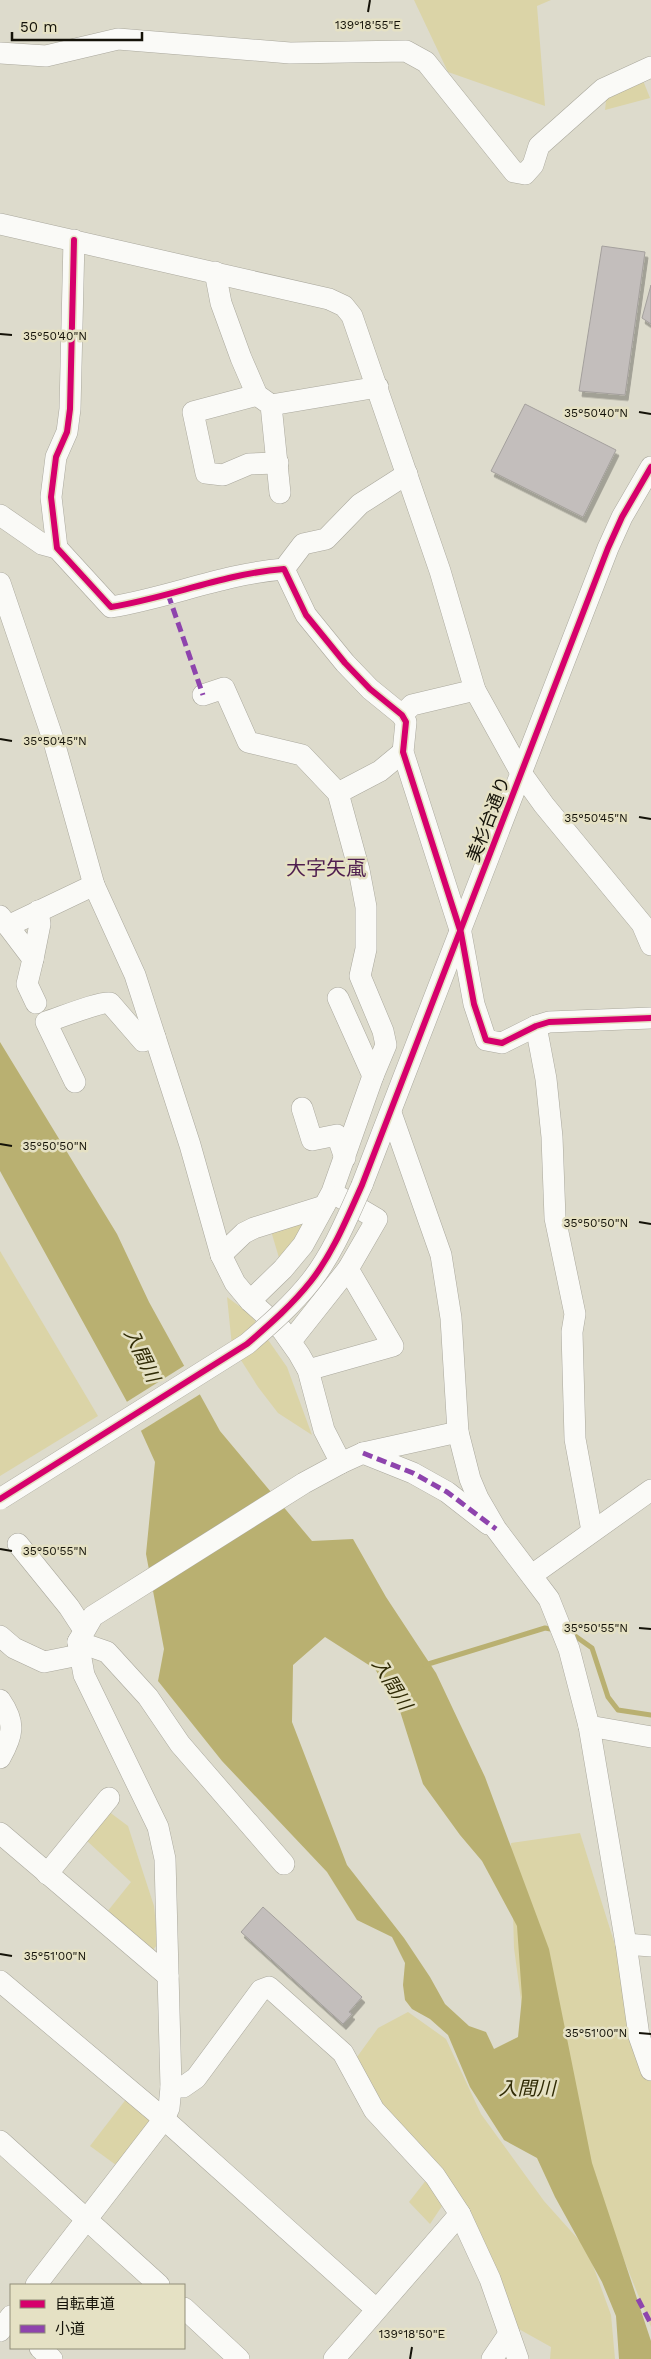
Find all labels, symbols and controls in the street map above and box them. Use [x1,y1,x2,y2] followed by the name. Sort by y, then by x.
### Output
[12,10,142,42] scale bar
[20,18,57,36] text: 50 m
[335,18,401,32] text: 139°18'55"E
[23,329,87,343] text: 35°50'40"N
[564,406,628,420] text: 35°50'40"N
[23,734,87,748] text: 35°50'45"N
[462,773,514,865] street label: 美杉台通り
[564,811,628,825] text: 35°50'45"N
[286,856,366,880] district label: 大字矢颪
[23,1139,87,1153] text: 35°50'50"N
[564,1216,628,1230] text: 35°50'50"N
[119,1324,166,1387] water label: 入間川
[23,1544,87,1558] text: 35°50'55"N
[564,1621,628,1635] text: 35°50'55"N
[367,1654,418,1716] water label: 入間川
[24,1949,86,1963] text: 35°51'00"N
[565,2026,627,2040] text: 35°51'00"N
[498,2077,557,2100] water label: 入間川
[10,2284,185,2349] legend
[55,2295,115,2313] text: 自転車道
[55,2320,85,2338] text: 小道
[379,2327,446,2341] text: 139°18'50"E

